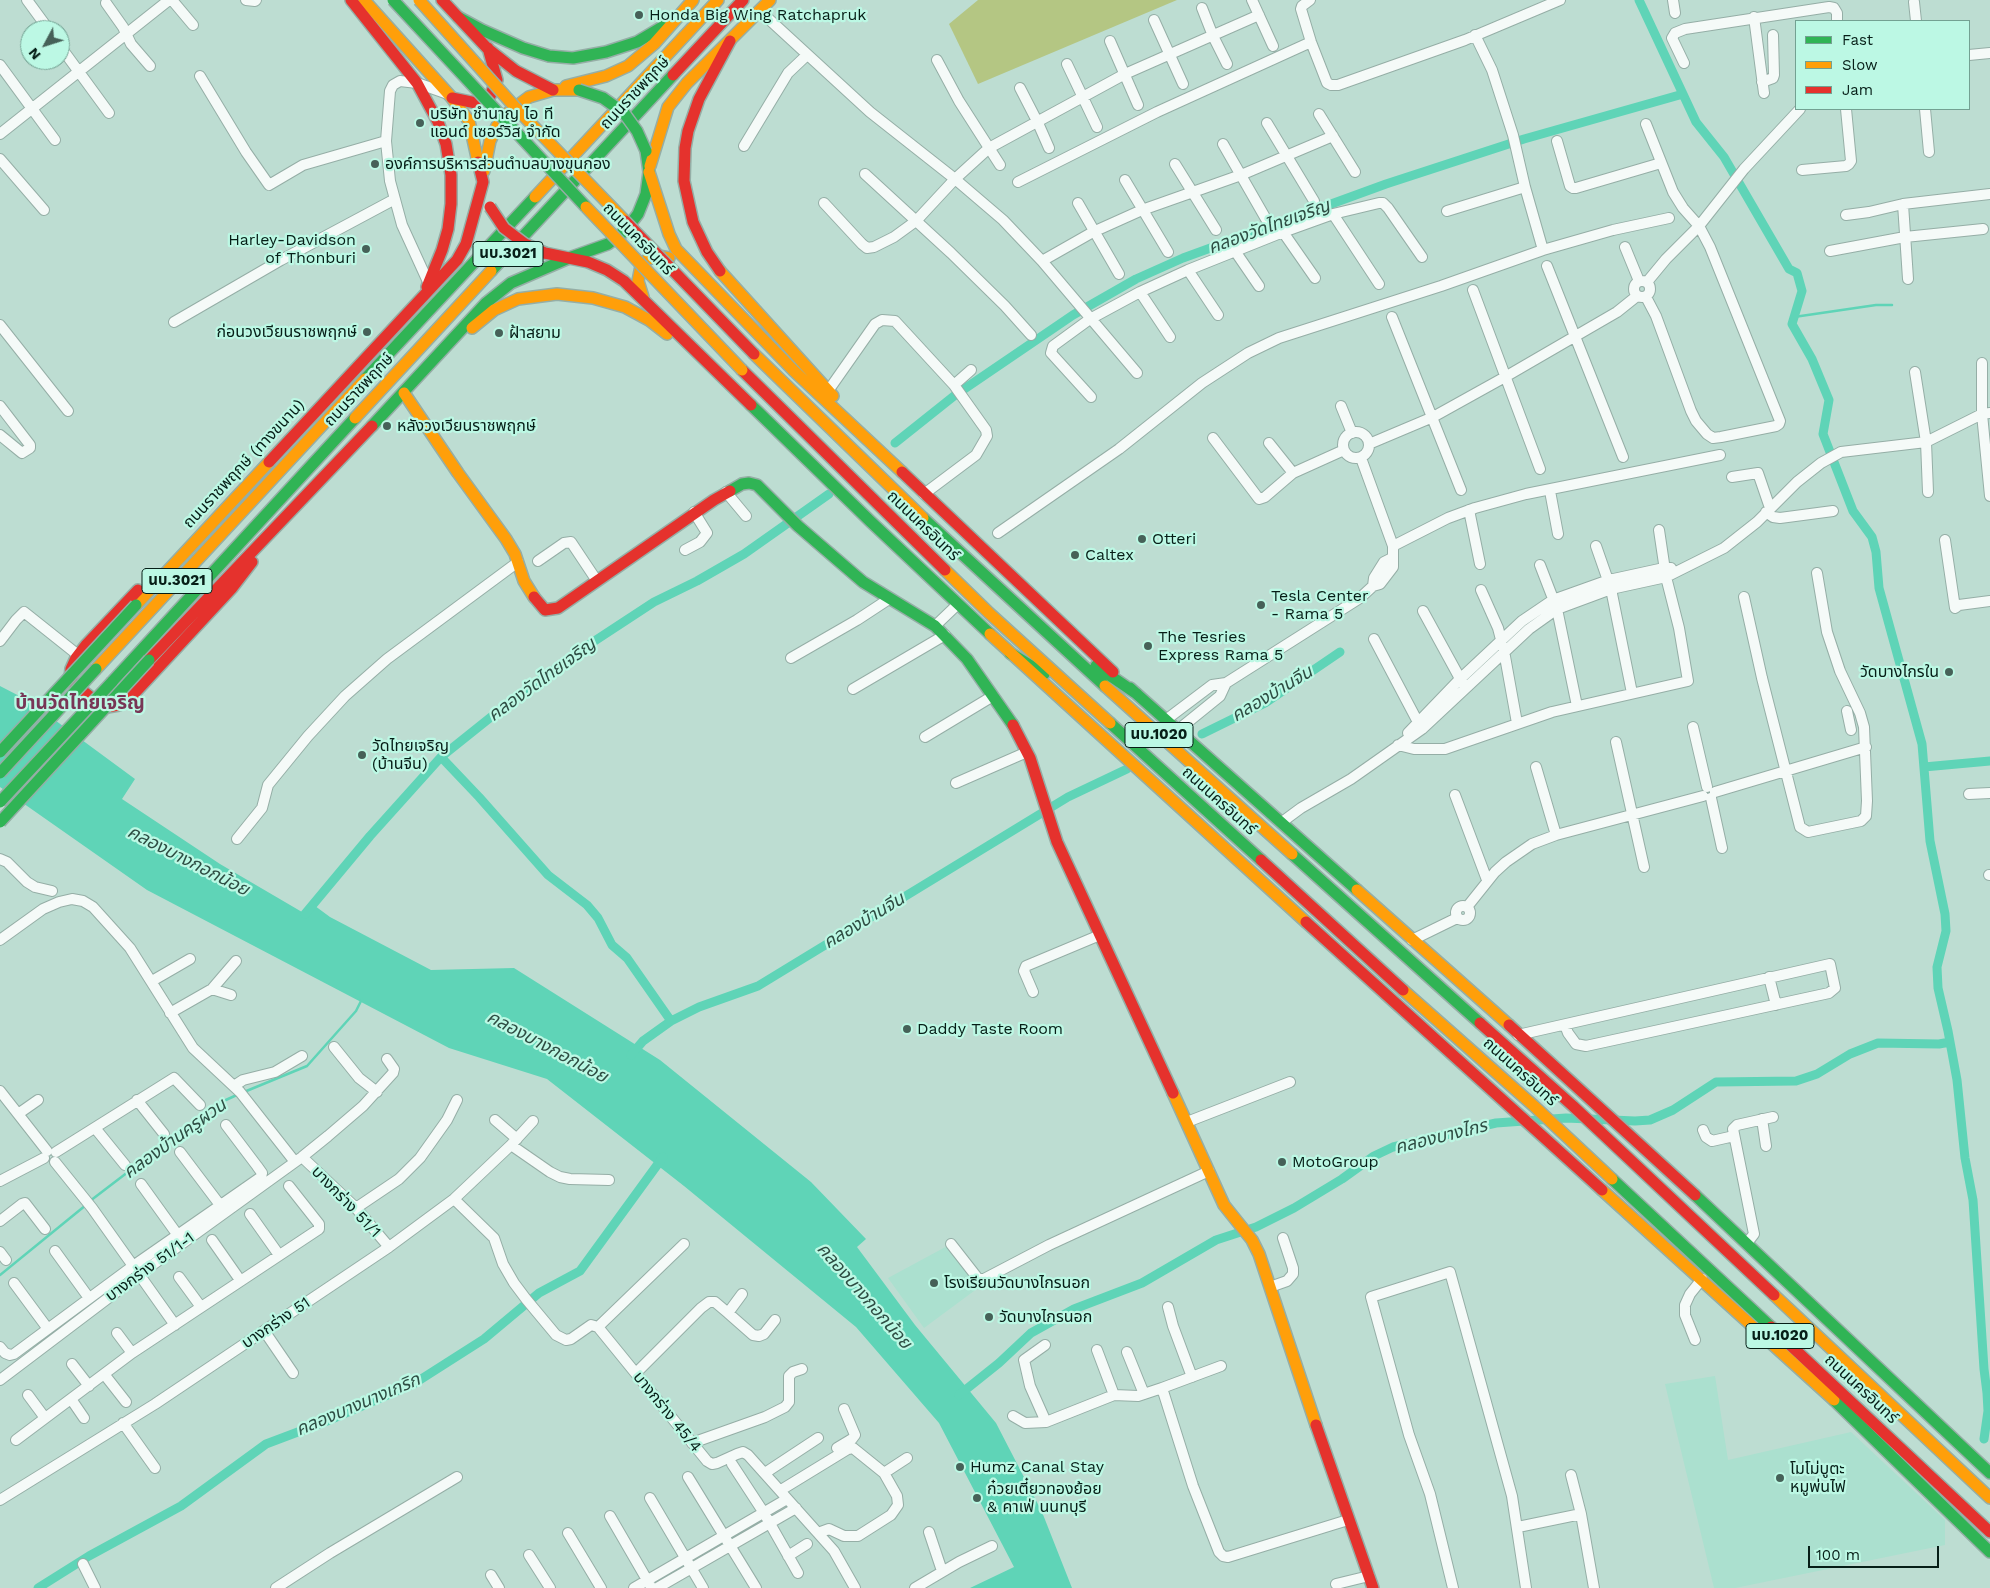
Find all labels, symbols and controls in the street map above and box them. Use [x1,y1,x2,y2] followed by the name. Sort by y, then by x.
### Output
[649,5,866,25] place label: Honda Big Wing Ratchapruk
[633,9,645,21] marker: Honda Big Wing Ratchapruk
[20,20,70,70] north arrow
[1795,20,1970,110] legend
[1842,31,1873,49] text: Fast
[25,45,44,63] text: N
[596,52,674,134] street label: ถนนราชพฤกษ์
[1842,56,1878,74] text: Slow
[1842,81,1873,99] text: Jam
[430,104,561,142] place label: บริษัท ชำนาญ ไอ ที แอนด์ เซอร์วิส จำกัด
[414,117,426,129] marker: บริษัท ชำนาญ ไอ ที แอนด์ เซอร์วิส จำกัด
[385,154,611,174] place label: องค์การบริหารส่วนตำบลบางขุนกอง
[369,158,381,170] marker: องค์การบริหารส่วนตำบลบางขุนกอง
[1205,195,1333,259] water label: คลองวัดไทยเจริญ
[599,199,677,279] street label: ถนนนครอินทร์
[228,230,356,268] place label: Harley-Davidson of Thonburi
[473,242,543,266] road number: นบ.3021
[360,243,372,255] marker: Harley-Davidson of Thonburi
[217,322,357,342] place label: ก่อนวงเวียนราชพฤกษ์
[509,323,561,343] place label: ฝ้าสยาม
[361,326,373,338] marker: ก่อนวงเวียนราชพฤกษ์
[493,327,505,339] marker: ฝ้าสยาม
[320,349,398,431] street label: ถนนราชพฤกษ์
[179,396,309,532] street label: ถนนราชพฤกษ์ (ทางขนาน)
[397,416,536,436] place label: หลังวงเวียนราชพฤกษ์
[381,420,393,432] marker: หลังวงเวียนราชพฤกษ์
[883,487,963,565] street label: ถนนนครอินทร์
[1152,529,1196,549] place label: Otteri
[1136,533,1148,545] marker: Otteri
[1085,545,1134,565] place label: Caltex
[1069,549,1081,561] marker: Caltex
[142,568,212,594] road number: นบ.3021
[1271,586,1368,624] place label: Tesla Center - Rama 5
[1255,599,1267,611] marker: Tesla Center - Rama 5
[1158,627,1283,665] place label: The Tesries Express Rama 5
[484,634,600,726] water label: คลองวัดไทยเจริญ
[1142,640,1154,652] marker: The Tesries Express Rama 5
[1227,661,1317,727] water label: คลองบ้านจีน
[1860,662,1939,682] place label: วัดบางไกรใน
[1943,666,1955,678] marker: วัดบางไกรใน
[15,692,145,714] district label: บ้านวัดไทยเจริญ
[1125,722,1193,748] road number: นบ.1020
[372,736,449,774] place label: วัดไทยเจริญ (บ้านจีน)
[356,749,368,761] marker: วัดไทยเจริญ (บ้านจีน)
[1178,763,1260,839] street label: ถนนนครอินทร์
[124,821,252,901] water label: คลองบางกอกน้อย
[819,888,909,954] water label: คลองบ้านจีน
[483,1006,611,1088] water label: คลองบางกอกน้อย
[917,1019,1063,1039] place label: Daddy Taste Room
[901,1023,913,1035] marker: Daddy Taste Room
[1479,1034,1561,1110] street label: ถนนนครอินทร์
[119,1094,231,1184] water label: คลองบ้านครูผวน
[1393,1115,1489,1159] water label: คลองบางไกร
[1292,1152,1379,1172] place label: MotoGroup
[1276,1156,1288,1168] marker: MotoGroup
[307,1162,385,1242] street label: บางกร่าง 51/1
[102,1228,198,1306] street label: บางกร่าง 51/1-1
[812,1239,916,1353] water label: คลองบางกอกน้อย
[944,1273,1090,1293] place label: โรงเรียนวัดบางไกรนอก
[928,1277,940,1289] marker: โรงเรียนวัดบางไกรนอก
[238,1293,314,1353] street label: บางกร่าง 51
[999,1307,1092,1327] place label: วัดบางไกรนอก
[983,1311,995,1323] marker: วัดบางไกรนอก
[1746,1324,1814,1348] road number: นบ.1020
[1820,1350,1902,1428] street label: ถนนนครอินทร์
[629,1368,705,1456] street label: บางกร่าง 45/4
[293,1369,423,1441] water label: คลองบางนางเกริก
[970,1457,1104,1477] place label: Humz Canal Stay
[1790,1459,1846,1497] place label: โมโม่บูตะ หมูพ่นไฟ
[954,1461,966,1473] marker: Humz Canal Stay
[1774,1472,1786,1484] marker: โมโม่บูตะ หมูพ่นไฟ
[987,1479,1102,1517] place label: ก๋วยเตี๋ยวทองย้อย & คาเฟ่ นนทบุรี
[971,1492,983,1504] marker: ก๋วยเตี๋ยวทองย้อย & คาเฟ่ นนทบุรี
[1810,1536,1941,1568] scale bar
[1816,1546,1860,1564] text: 100 m

